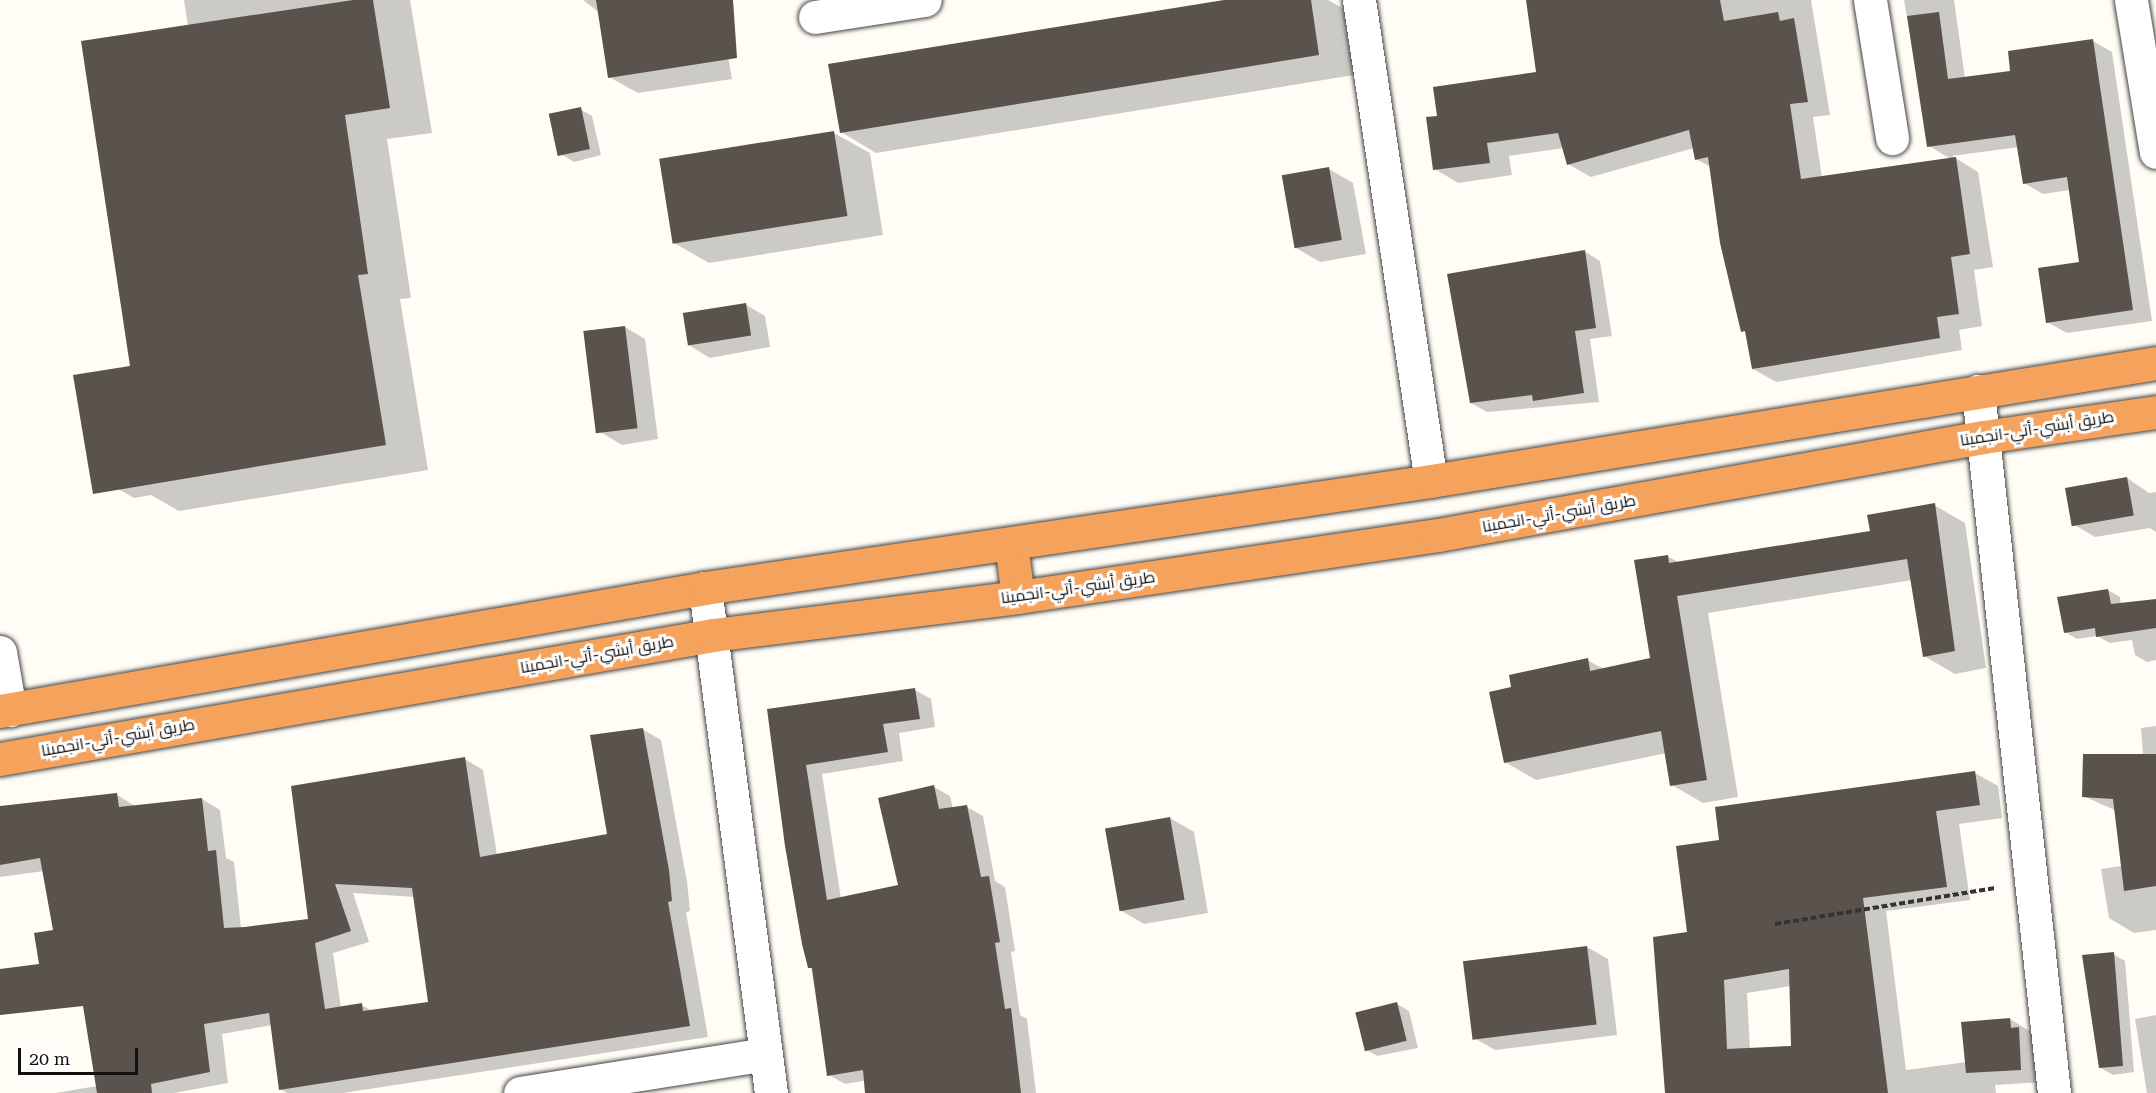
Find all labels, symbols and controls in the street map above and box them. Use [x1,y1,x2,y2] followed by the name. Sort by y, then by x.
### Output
[1959,407,2115,451] street label: طريق أبشي-أتي-انجمينا
[1481,491,1637,537] street label: طريق أبشي-أتي-انجمينا
[1000,568,1156,608] street label: طريق أبشي-أتي-انجمينا
[519,632,675,678] street label: طريق أبشي-أتي-انجمينا
[40,715,196,761] street label: طريق أبشي-أتي-انجمينا
[21,1036,141,1074] scale bar
[29,1048,70,1069] text: 20 m

